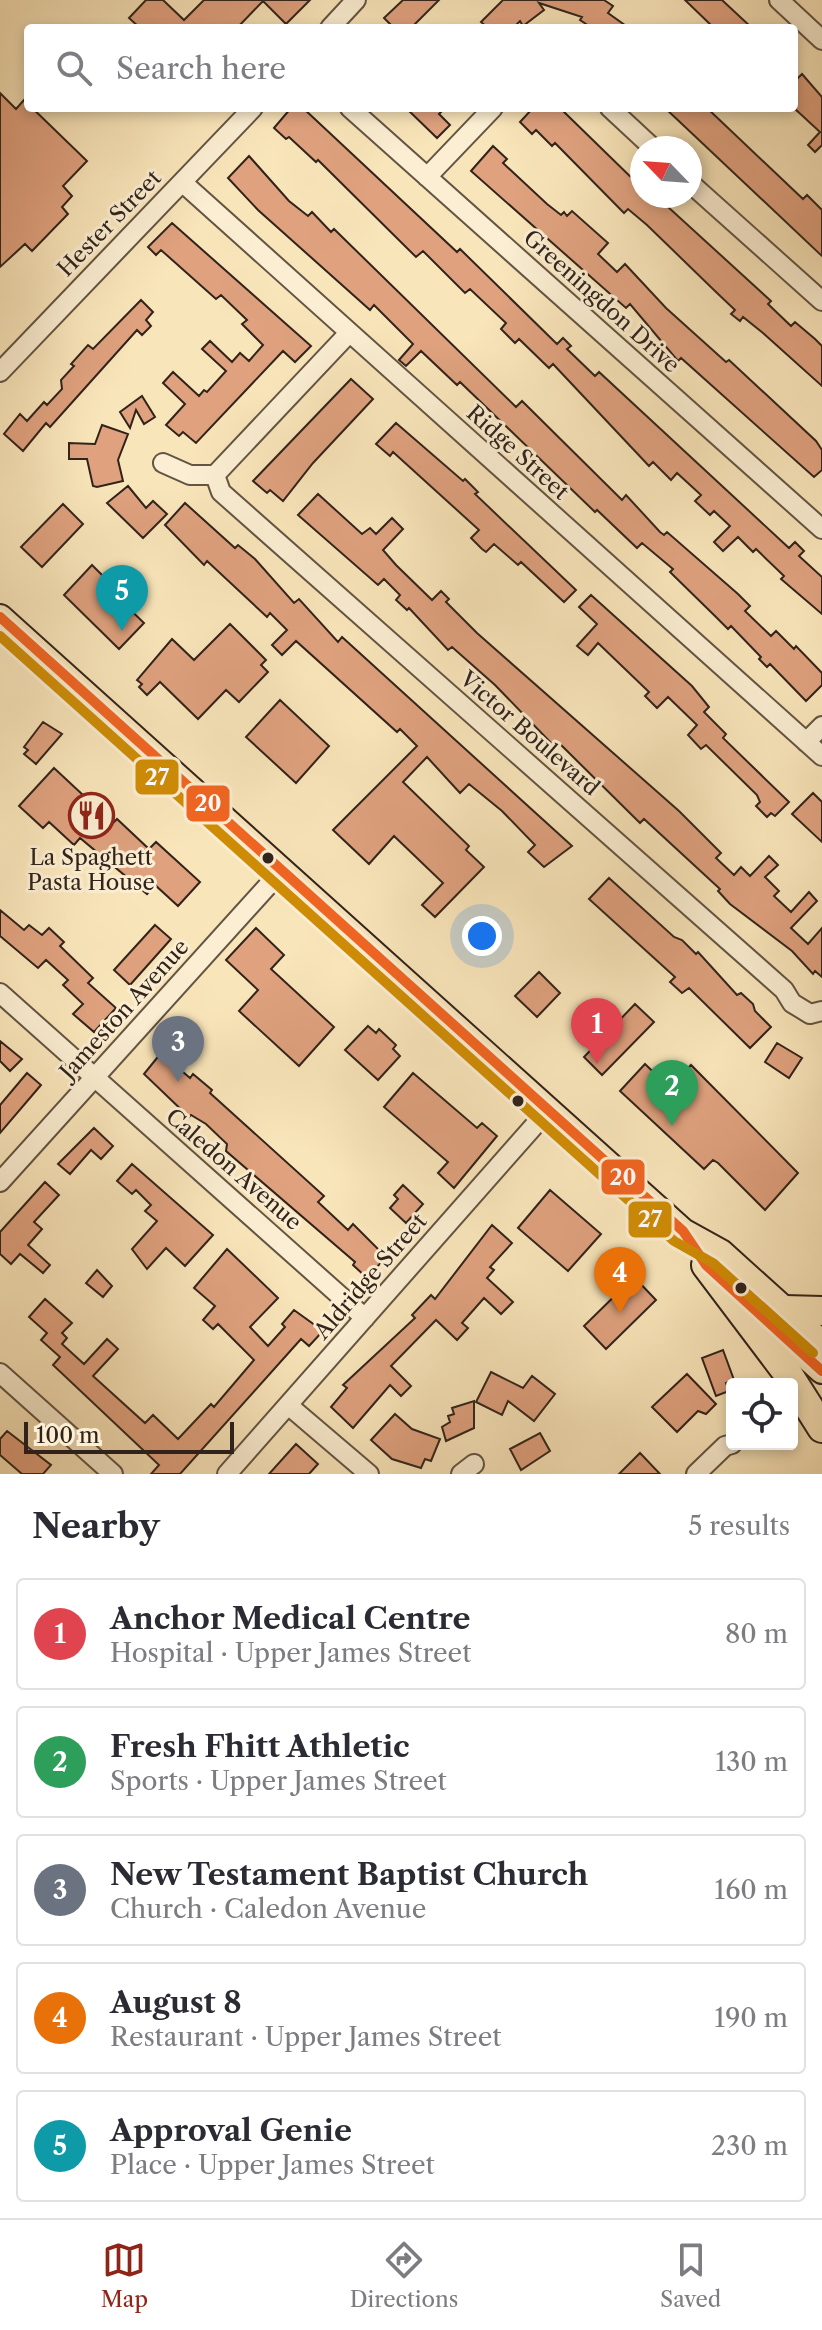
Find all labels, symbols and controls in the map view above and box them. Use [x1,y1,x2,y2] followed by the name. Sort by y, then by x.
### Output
[24,24,798,112] search box
[52,46,96,90] icon: search
[116,50,286,87] text: Search here
[630,136,702,208] north arrow
[52,164,167,282] street label: Hester Street
[518,224,685,379] street label: Greeningdon Drive
[461,399,575,505] street label: Ridge Street
[96,565,148,631] pin: 5
[454,665,605,801] street label: Victor Boulevard
[134,758,180,796] line badge: 27
[145,764,170,791] text: 27
[185,784,231,823] line badge: 20
[194,790,222,817] text: 20
[67,792,115,840] restaurant icon: La Spaghett Pasta House
[27,844,155,896] place label: La Spaghett Pasta House
[260,850,276,866] unlabelled marker
[462,916,502,956] your location
[52,934,194,1087] street label: Jameston Avenue
[571,998,623,1064] pin: 1
[152,1016,204,1082] pin: 3
[646,1060,698,1126] pin: 2
[510,1093,526,1109] unlabelled marker
[160,1103,307,1236] street label: Caledon Avenue
[600,1158,646,1196] line badge: 20
[609,1164,637,1191] text: 20
[627,1200,673,1239] line badge: 27
[638,1206,663,1233] text: 27
[308,1208,432,1345] street label: Aldridge Street
[594,1247,646,1313] pin: 4
[733,1280,749,1296] unlabelled marker
[726,1378,798,1450] map controls
[726,1378,798,1450] button: locate
[24,1418,234,1454] scale bar
[36,1422,99,1449] text: 100 m
[32,1505,160,1547] text: Nearby
[688,1510,790,1542] text: 5 results
[110,1600,470,1637] text: Anchor Medical Centre
[54,1618,66,1650] text: 1
[725,1618,788,1650] text: 80 m
[110,1637,471,1669] text: Hospital · Upper James Street
[110,1728,410,1765] text: Fresh Fhitt Athletic
[52,1746,68,1778] text: 2
[715,1746,788,1778] text: 130 m
[110,1765,447,1797] text: Sports · Upper James Street
[110,1856,588,1893] text: New Testament Baptist Church
[53,1874,67,1906] text: 3
[714,1874,788,1906] text: 160 m
[110,1893,426,1925] text: Church · Caledon Avenue
[110,1984,242,2021] text: August 8
[52,2002,68,2034] text: 4
[714,2002,788,2034] text: 190 m
[110,2021,501,2053] text: Restaurant · Upper James Street
[110,2112,352,2149] text: Approval Genie
[53,2130,67,2162] text: 5
[711,2130,788,2162] text: 230 m
[110,2149,435,2181] text: Place · Upper James Street
[101,2238,148,2313] tab: Map
[350,2238,458,2313] tab: Directions
[660,2238,721,2313] tab: Saved

